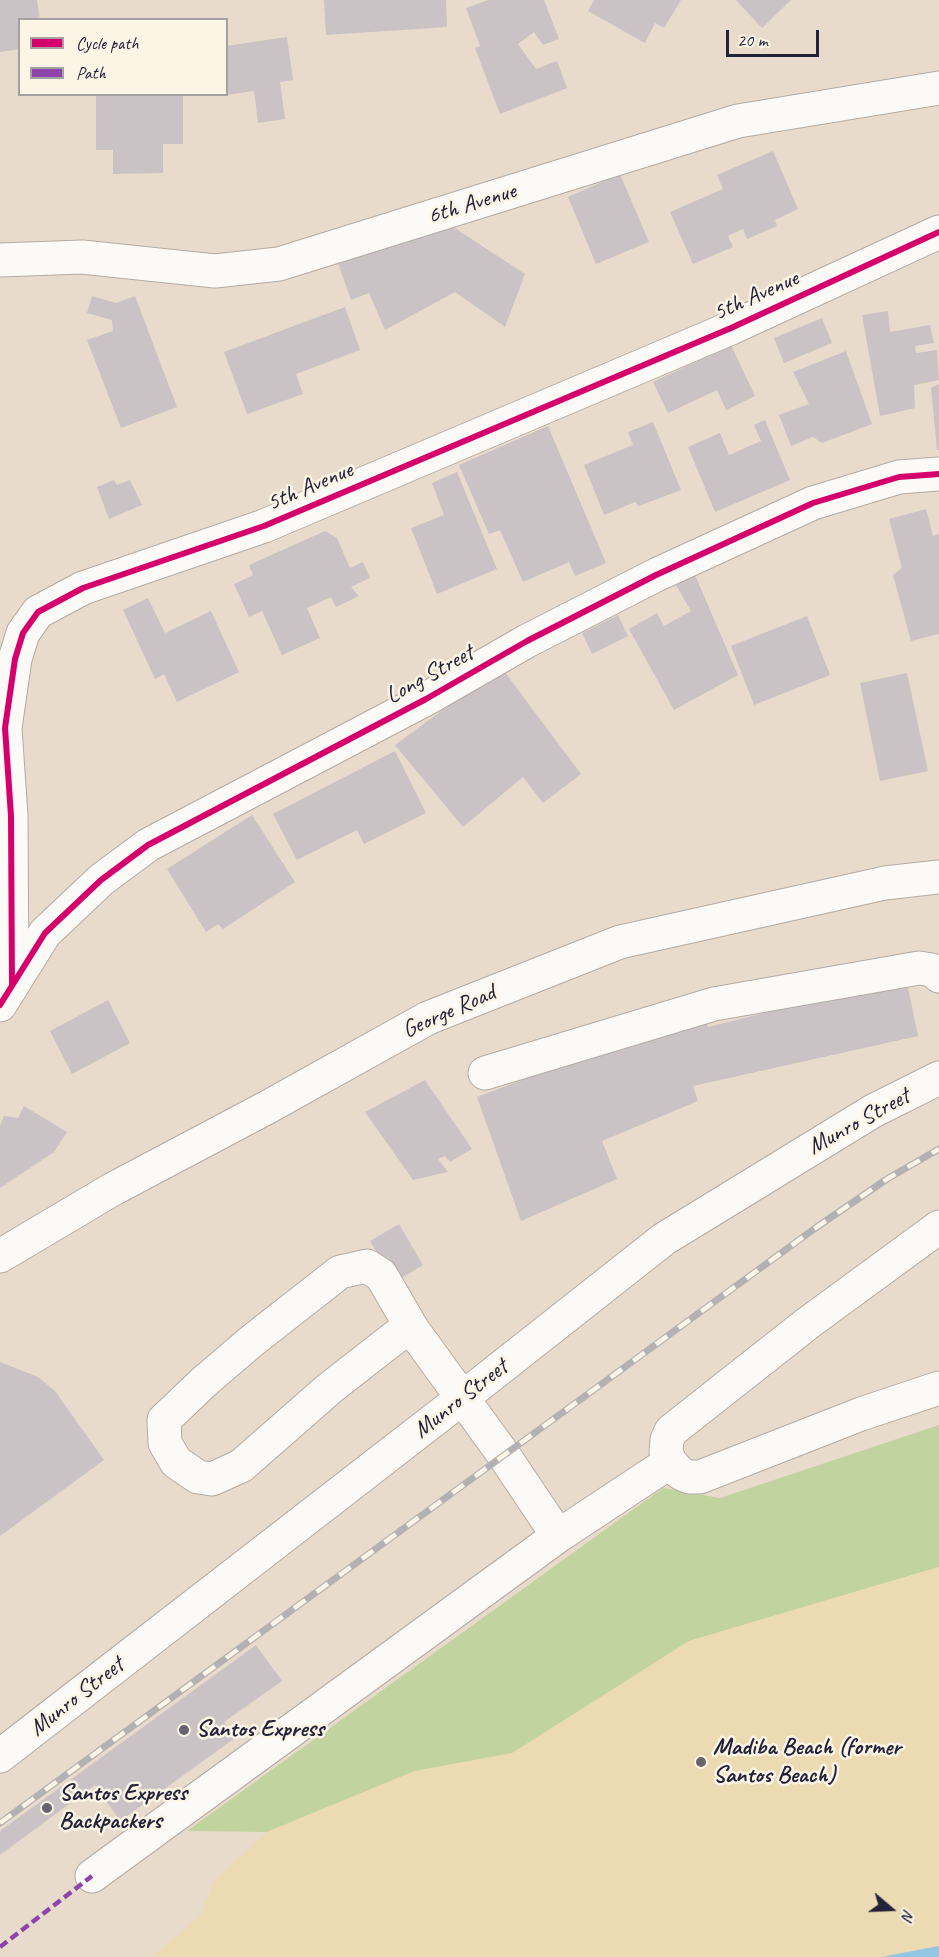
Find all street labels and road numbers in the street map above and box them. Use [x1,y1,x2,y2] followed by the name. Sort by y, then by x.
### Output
[424,177,520,231] street label: 6th Avenue
[709,264,803,328] street label: 5th Avenue
[263,456,357,518] street label: 5th Avenue
[381,639,479,711] street label: Long Street
[398,979,500,1045] street label: George Road
[803,1082,915,1162] street label: Munro Street
[408,1353,514,1445] street label: Munro Street
[24,1651,130,1743] street label: Munro Street

